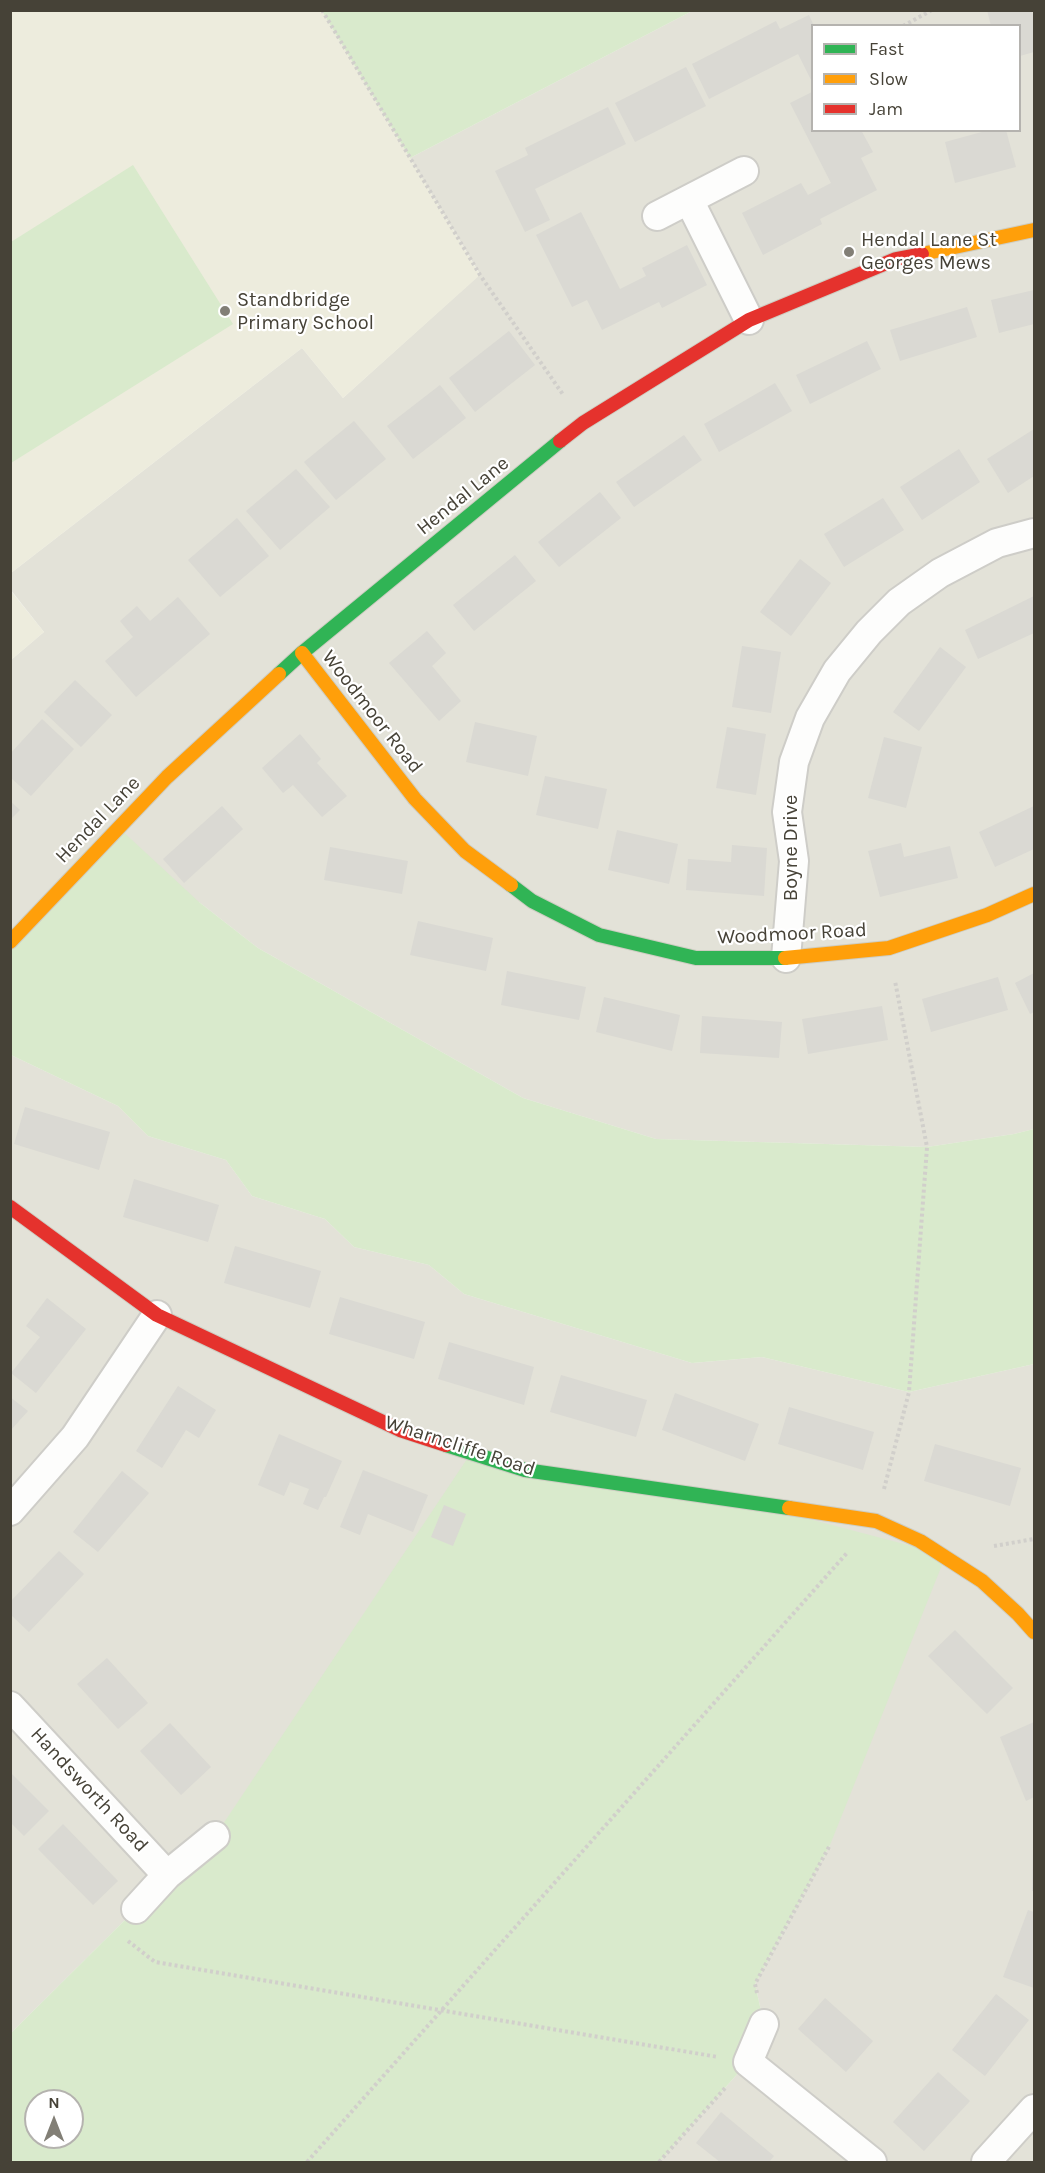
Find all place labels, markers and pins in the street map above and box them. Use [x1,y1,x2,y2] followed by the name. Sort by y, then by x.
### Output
[861,228,997,275] place label: Hendal Lane St Georges Mews
[842,245,856,259] marker: Hendal Lane St Georges Mews
[237,288,374,335] place label: Standbridge Primary School
[218,304,232,318] marker: Standbridge Primary School

